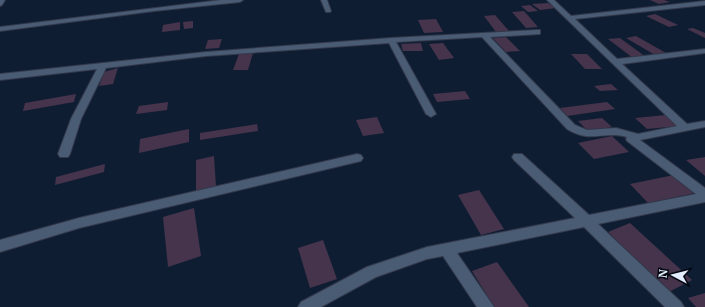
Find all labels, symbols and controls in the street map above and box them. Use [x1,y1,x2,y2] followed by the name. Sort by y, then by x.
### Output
[653,255,693,295] north arrow
[656,268,671,279] text: N

